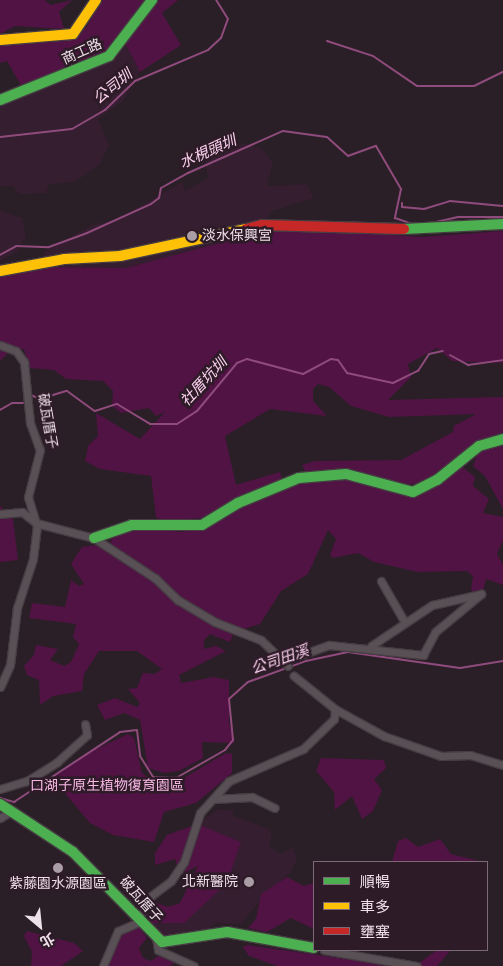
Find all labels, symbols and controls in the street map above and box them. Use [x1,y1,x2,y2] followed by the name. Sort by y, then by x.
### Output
[59,36,105,68] street label: 商工路
[90,66,136,108] water label: 公司圳
[177,132,239,172] water label: 水梘頭圳
[202,228,272,244] place label: 淡水保興宮
[186,230,198,242] marker: 淡水保興宮
[177,354,231,410] water label: 社厝坑圳
[34,392,60,450] street label: 破瓦厝子
[249,642,311,678] water label: 公司田溪
[30,778,184,794] park label: 口湖子原生植物復育園區
[313,861,488,951] legend
[52,862,64,874] marker: 紫藤園水源園區
[360,873,390,891] text: 順暢
[116,874,166,926] street label: 破瓦厝子
[182,874,238,890] place label: 北新醫院
[242,875,256,889] marker: 北新醫院
[9,876,107,892] place label: 紫藤園水源園區
[360,898,390,916] text: 車多
[15,901,65,951] north arrow
[360,923,390,941] text: 壅塞
[37,929,57,950] text: 北

